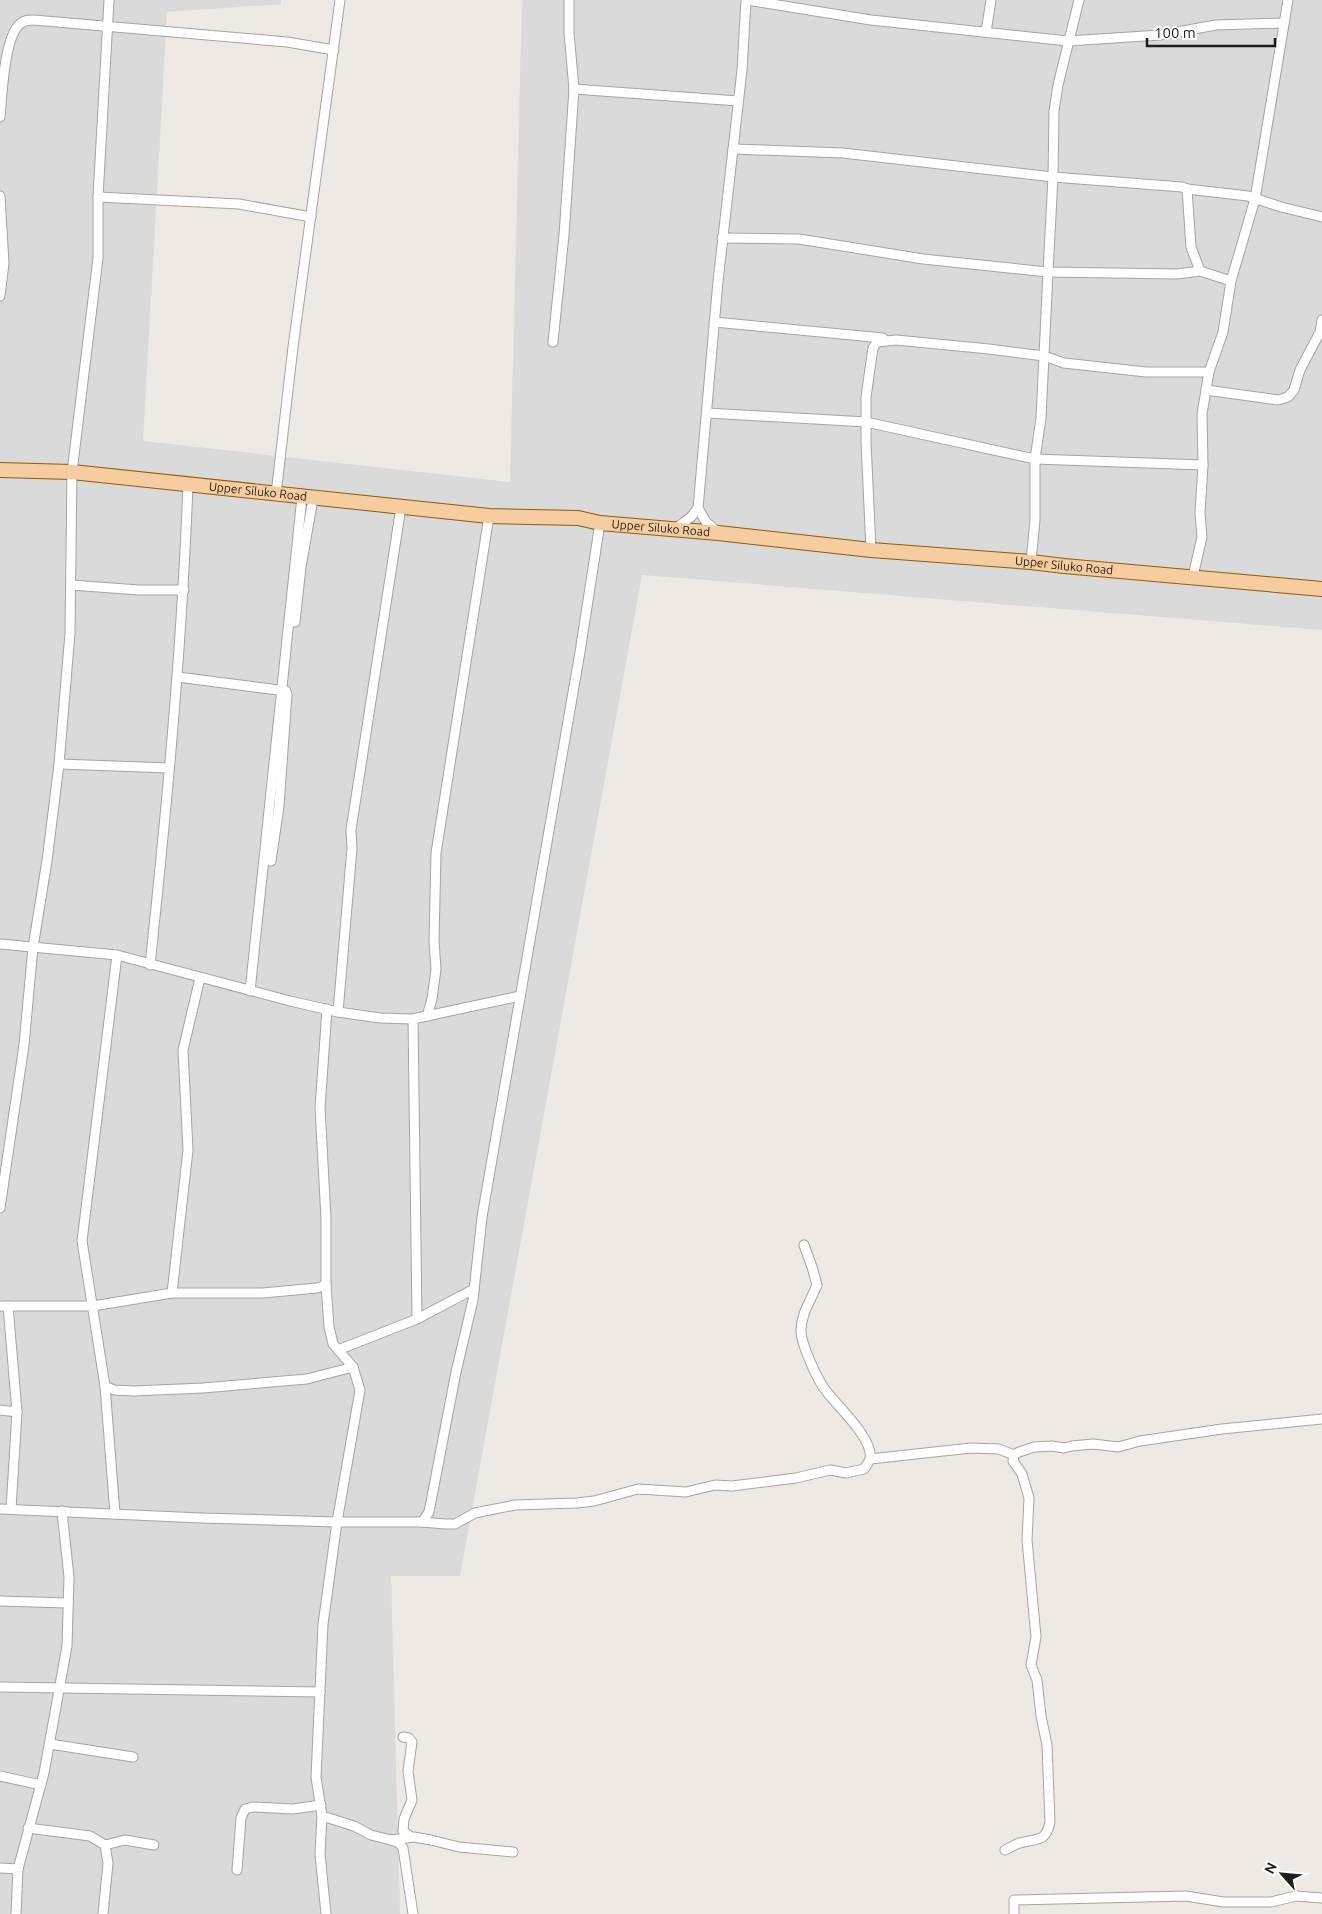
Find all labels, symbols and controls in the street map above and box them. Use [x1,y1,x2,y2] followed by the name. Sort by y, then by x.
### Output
[1147,15,1274,47] scale bar
[1154,24,1196,41] text: 100 m
[208,479,308,503] street label: Upper Siluko Road
[611,517,711,538] street label: Upper Siluko Road
[1014,554,1114,576] street label: Upper Siluko Road
[1257,1849,1307,1899] north arrow
[1261,1860,1280,1876] text: N

